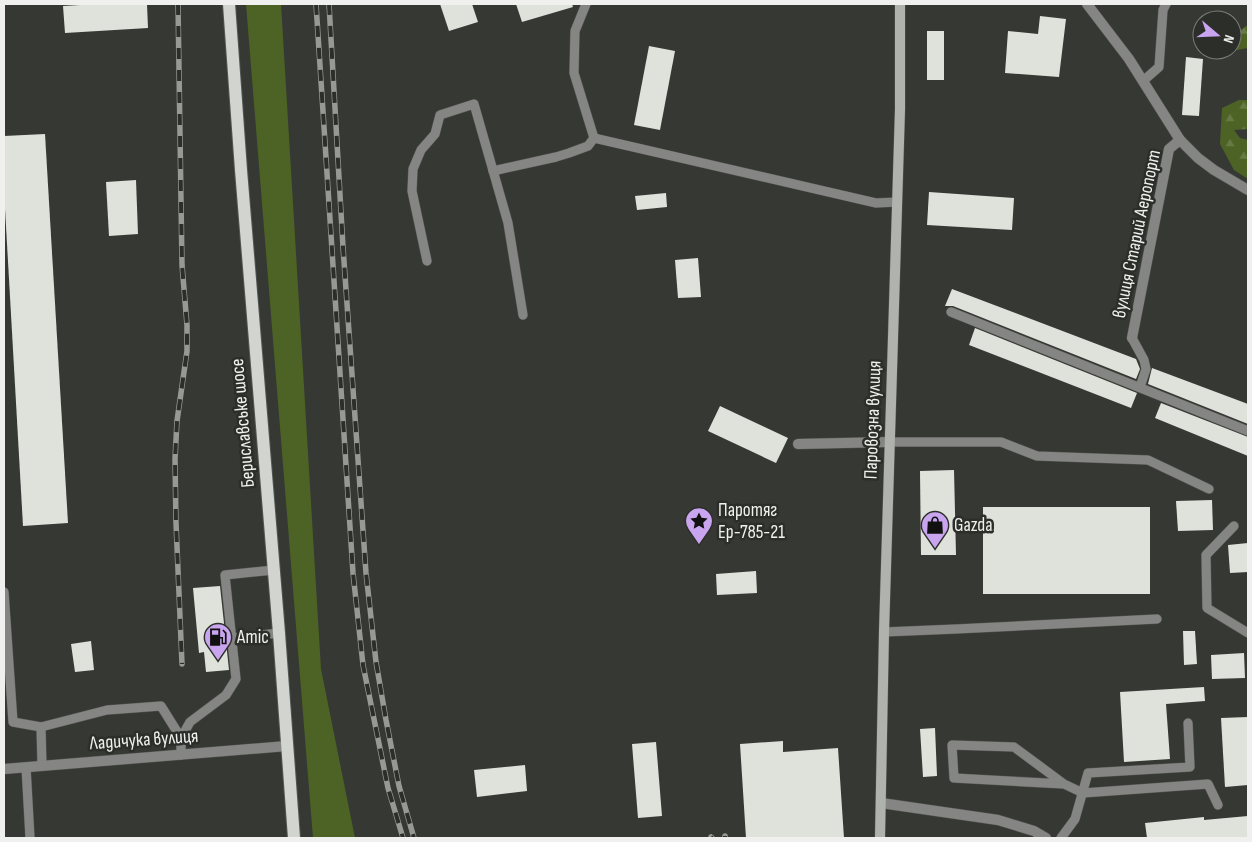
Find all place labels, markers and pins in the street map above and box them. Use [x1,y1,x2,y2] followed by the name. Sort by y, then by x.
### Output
[718,499,785,544] place label: Паротяг Ер-785-21
[684,506,714,545] place icon: Паротяг Ер-785-21
[920,510,950,549] shop icon: Gazda
[954,514,993,537] place label: Gazda
[203,622,233,661] fuel station icon: Amic
[236,626,269,649] place label: Amic

